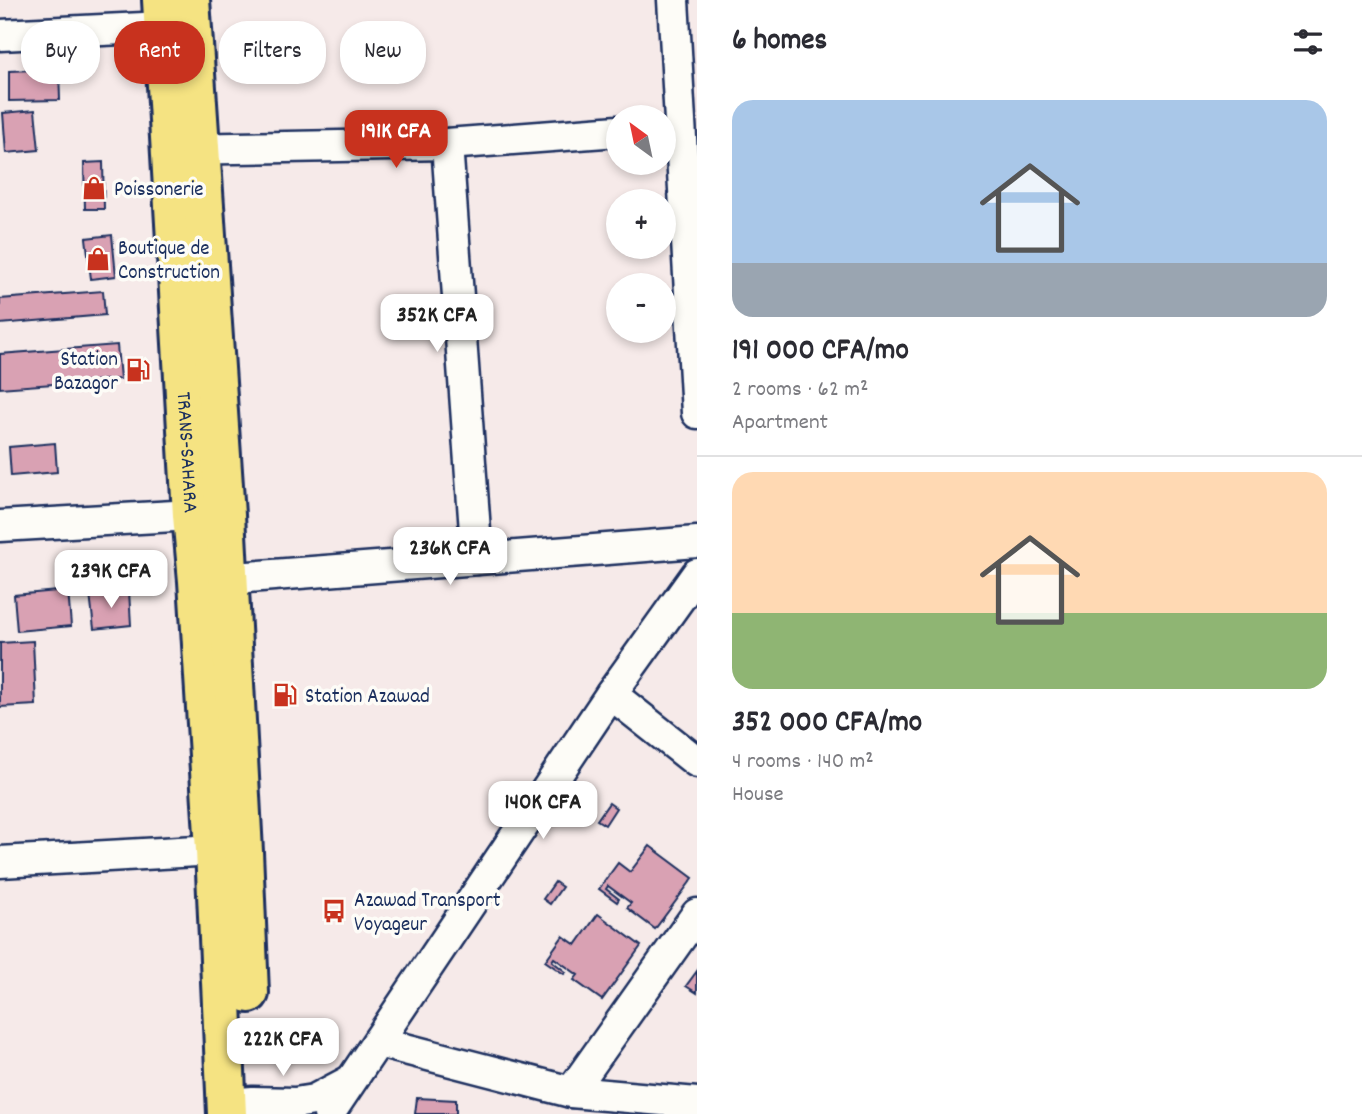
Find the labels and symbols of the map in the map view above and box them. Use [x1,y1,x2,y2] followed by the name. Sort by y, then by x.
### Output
[606,105,676,175] north arrow
[324,110,468,170] pin: 191K CFA
[80,174,108,202] shop icon: Poissonerie
[114,176,204,206] place label: Poissonerie
[118,235,220,289] place label: Boutique de Construction
[84,245,112,273] shop icon: Boutique de Construction
[365,294,509,354] pin: 352K CFA
[54,346,118,400] place label: Station Bazagor
[124,356,152,384] fuel station icon: Station Bazagor
[167,391,204,514] street label: TRANS-SAHARA
[378,528,522,587] pin: 236K CFA
[39,550,183,610] pin: 239K CFA
[271,681,299,709] fuel station icon: Station Azawad
[305,683,430,713] place label: Station Azawad
[471,782,615,841] pin: 140K CFA
[354,887,501,941] place label: Azawad Transport Voyageur
[320,897,348,925] bus stop icon: Azawad Transport Voyageur
[211,1018,355,1078] pin: 222K CFA

